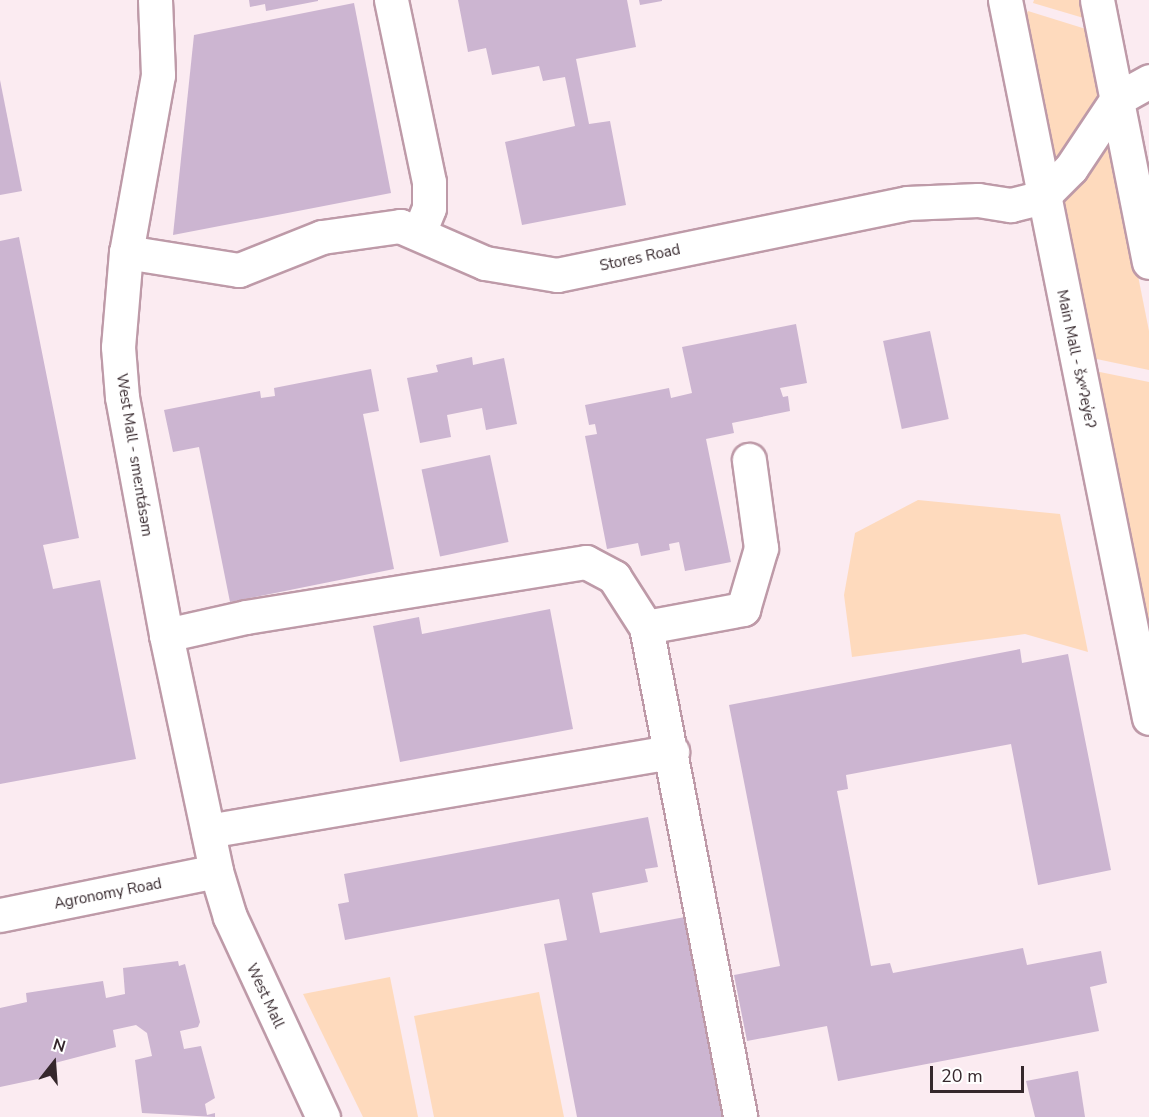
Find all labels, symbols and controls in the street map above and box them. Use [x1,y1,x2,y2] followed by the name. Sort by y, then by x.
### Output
[598,241,682,275] street label: Stores Road
[1053,288,1099,430] street label: Main Mall - šxʷʔey̓eʔ
[112,372,156,538] street label: West Mall - sme:ntásəm
[53,875,163,913] street label: Agronomy Road
[242,961,288,1031] street label: West Mall
[24,1033,84,1093] north arrow
[50,1034,68,1058] text: N
[933,1054,1028,1092] scale bar
[941,1064,983,1088] text: 20 m

